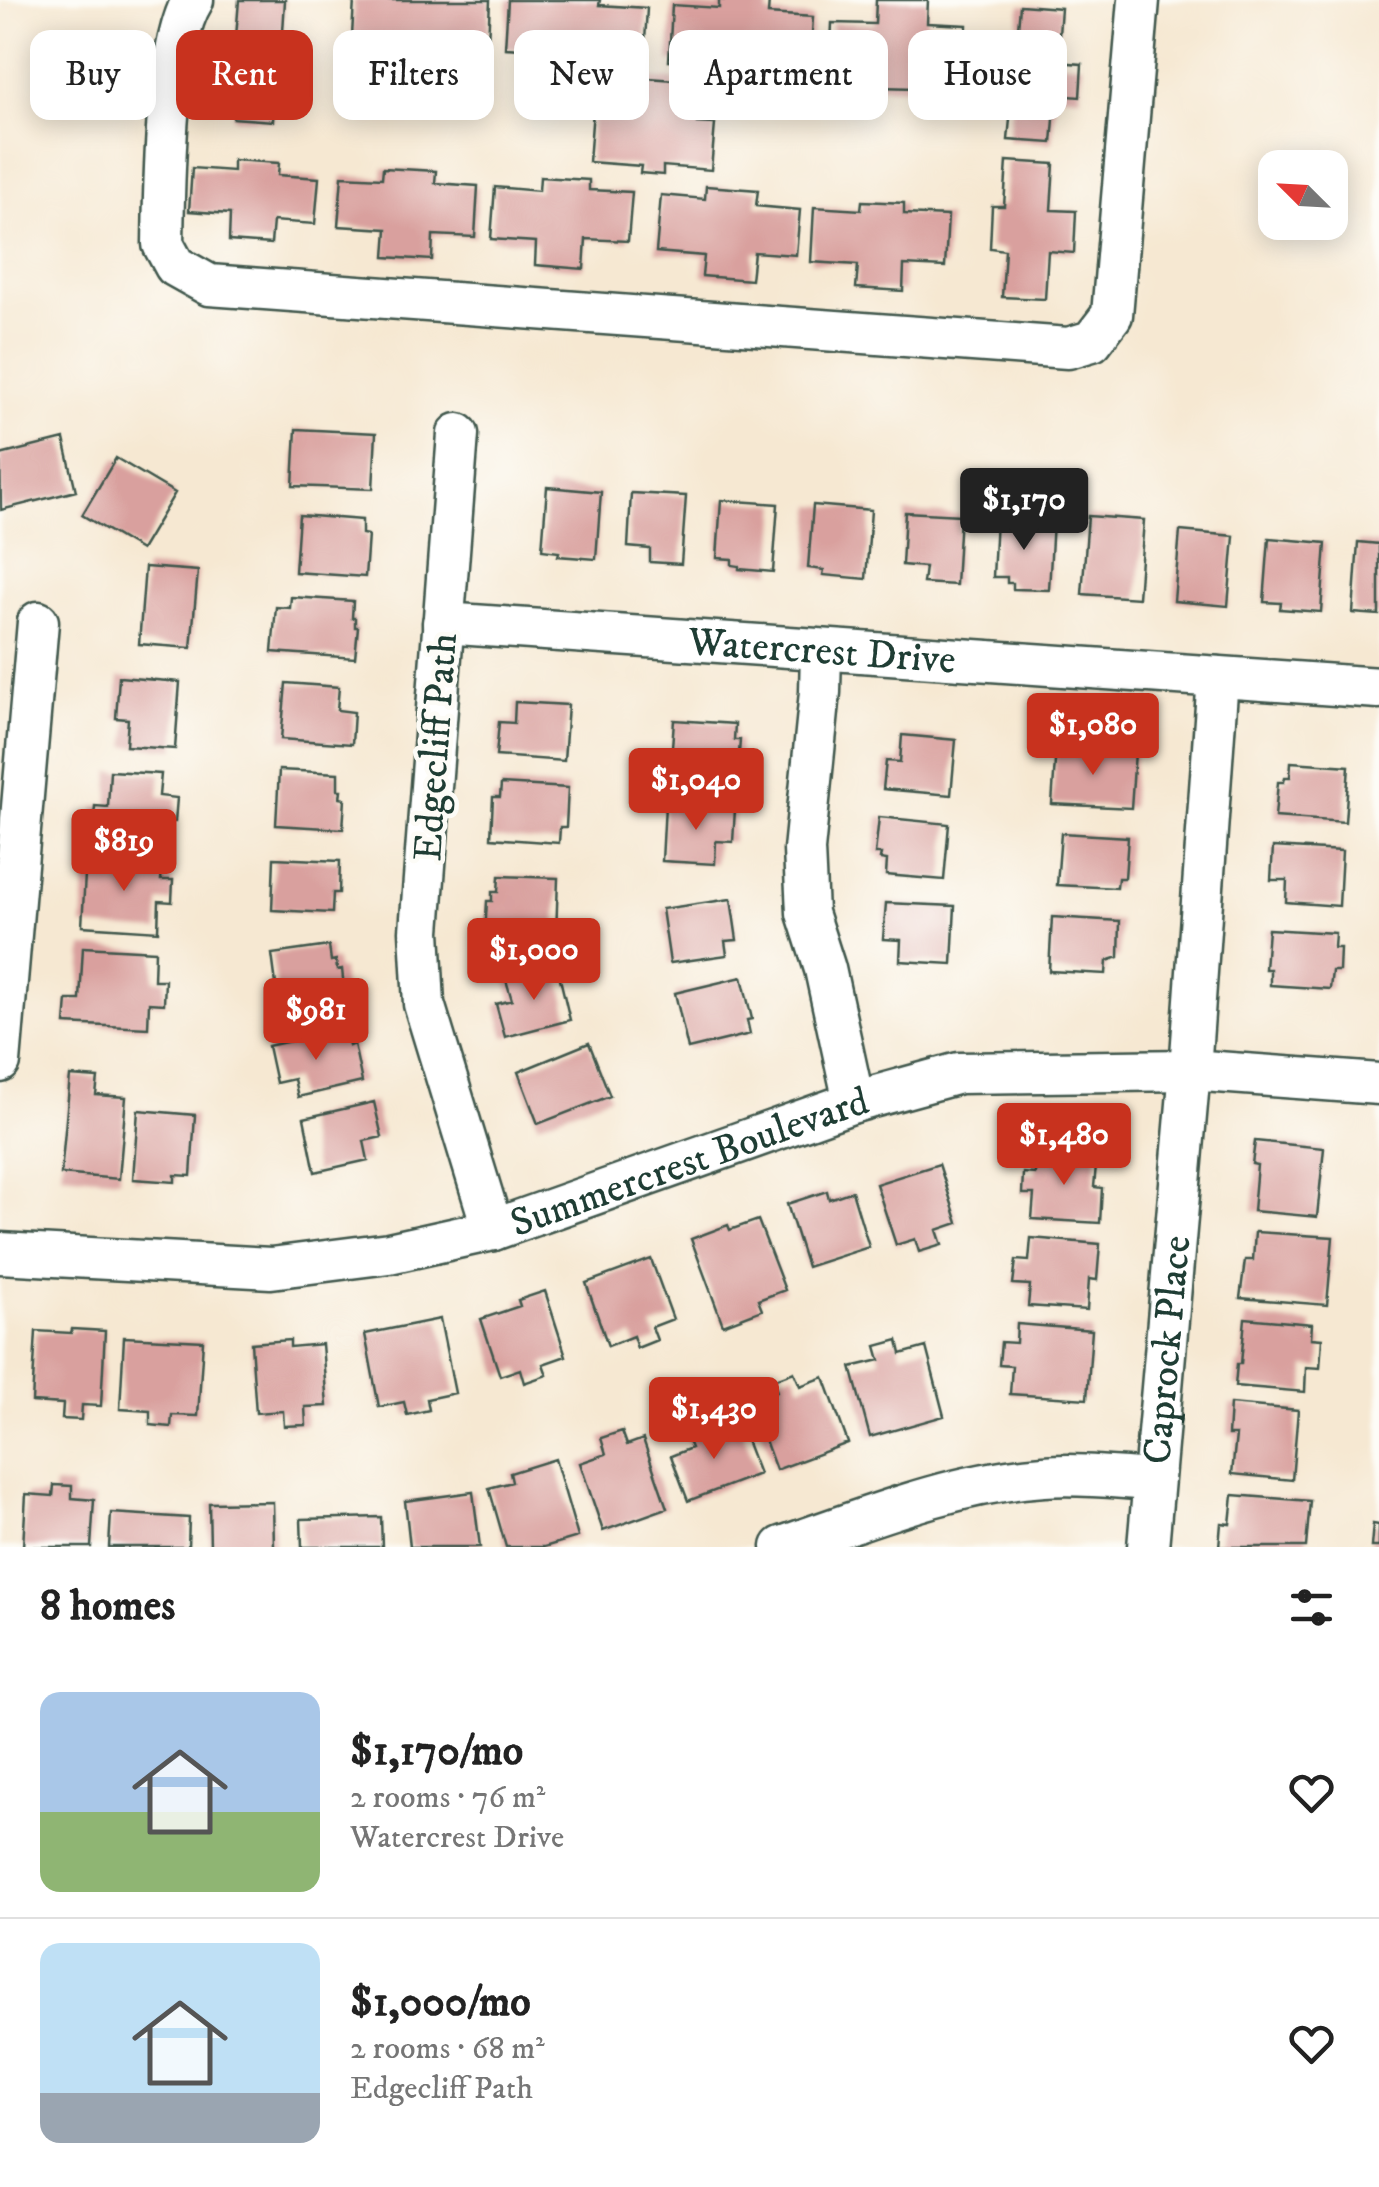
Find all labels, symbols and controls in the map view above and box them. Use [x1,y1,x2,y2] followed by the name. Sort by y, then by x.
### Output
[30,30,156,120] chip: Buy
[176,30,313,120] chip: Rent
[333,30,494,120] chip: Filters
[514,30,649,120] chip: New
[669,30,888,120] chip: Apartment
[908,30,1067,120] chip: House
[1258,150,1348,240] north arrow
[1258,150,1348,240] map controls
[943,468,1105,553] pin: $1,170
[982,480,1066,520] text: $1,170
[686,618,957,687] street label: Watercrest Drive
[404,631,470,863] street label: Edgecliff Path
[1012,693,1174,778] pin: $1,080
[1049,705,1137,745] text: $1,080
[615,748,777,833] pin: $1,040
[651,760,741,800] text: $1,040
[65,809,183,894] pin: $819
[93,821,155,861] text: $819
[453,918,615,1003] pin: $1,000
[489,930,579,970] text: $1,000
[257,978,375,1063] pin: $981
[285,990,347,1030] text: $981
[504,1077,875,1250] street label: Summercrest Boulevard
[983,1103,1145,1188] pin: $1,480
[1019,1115,1109,1155] text: $1,480
[1133,1234,1203,1466] street label: Caprock Place
[633,1377,795,1462] pin: $1,430
[671,1389,757,1429] text: $1,430
[1284,1580,1339,1635] icon: filters
[40,1581,175,1633] text: 8 homes
[350,1726,523,1778] text: $1,170/mo
[120,1732,240,1852] icon: home
[1284,1765,1339,1820] icon: heart
[350,1778,545,1818] text: 2 rooms · 76 m²
[350,1818,564,1858] text: Watercrest Drive
[350,1977,531,2029] text: $1,000/mo
[120,1983,240,2103] icon: home
[1284,2016,1339,2071] icon: heart
[350,2029,545,2069] text: 2 rooms · 68 m²
[350,2069,533,2109] text: Edgecliff Path

